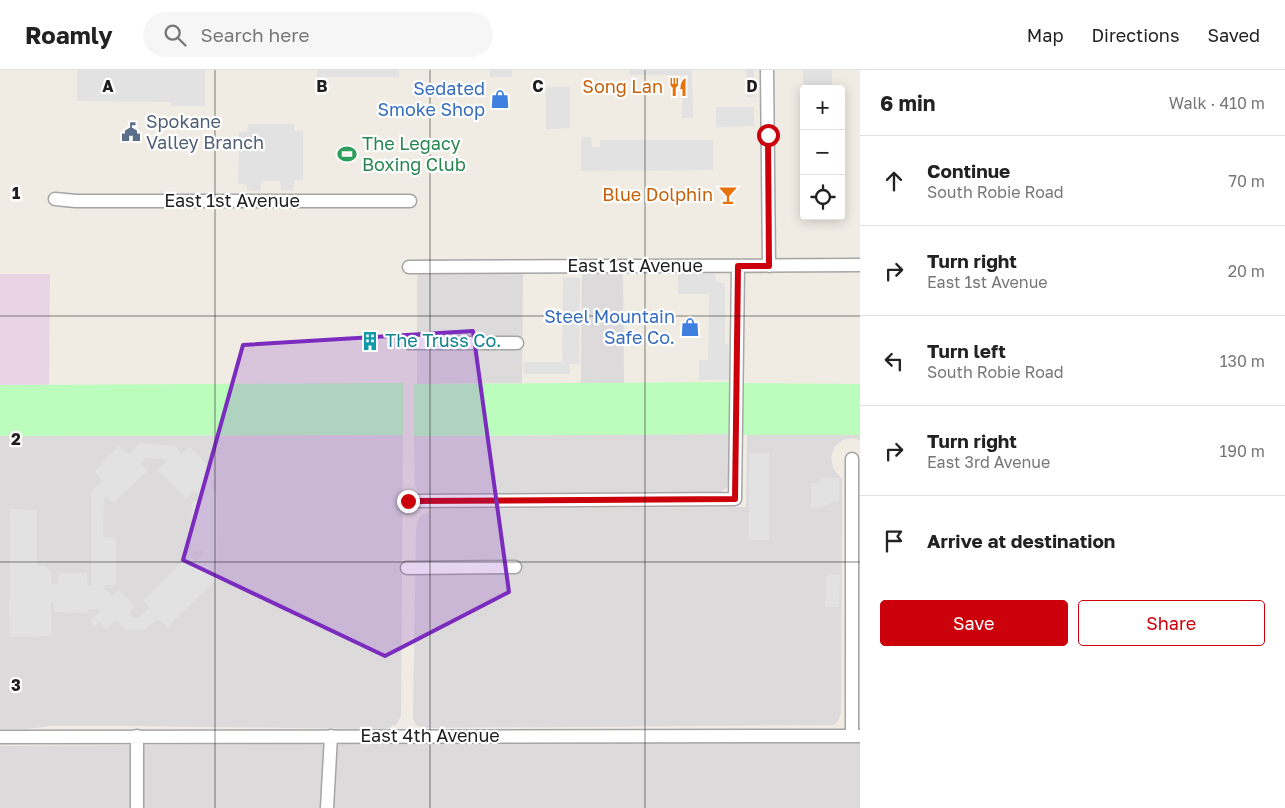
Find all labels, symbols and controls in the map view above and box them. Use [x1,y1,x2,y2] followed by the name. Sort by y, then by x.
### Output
[143,12,493,57] search box
[25,20,113,49] text: Roamly
[161,21,189,49] icon: search
[201,23,309,46] text: Search here
[1027,24,1063,46] text: Map
[1091,24,1179,46] text: Directions
[1207,24,1260,46] text: Saved
[582,75,663,97] place label: Song Lan
[102,76,114,96] text: A
[316,76,328,96] text: B
[532,76,544,96] text: C
[667,76,689,98] restaurant icon: Song Lan
[746,76,758,96] text: D
[378,77,485,120] place label: Sedated Smoke Shop
[800,85,845,220] map controls
[800,85,845,130] button: +
[489,88,511,110] shop icon: Sedated Smoke Shop
[880,90,935,116] text: 6 min
[1169,93,1265,113] text: Walk · 410 m
[146,110,264,153] place label: Spokane Valley Branch
[120,121,142,143] public building icon: Spokane Valley Branch
[757,124,780,147] route start
[800,130,845,175] button: −
[362,132,466,175] place label: The Legacy Boxing Club
[336,143,358,165] sports icon: The Legacy Boxing Club
[927,159,1010,182] text: Continue
[880,167,908,195] icon: ahead
[1228,171,1265,191] text: 70 m
[800,175,845,220] button: locate
[927,182,1064,202] text: South Robie Road
[12,183,20,203] text: 1
[602,183,713,205] place label: Blue Dolphin
[717,184,739,206] bar icon: Blue Dolphin
[164,189,300,211] street label: East 1st Avenue
[927,249,1017,272] text: Turn right
[567,254,703,276] street label: East 1st Avenue
[880,257,908,285] icon: right
[1228,261,1265,281] text: 20 m
[927,272,1048,292] text: East 1st Avenue
[544,305,675,348] place label: Steel Mountain Safe Co.
[679,316,701,338] shop icon: Steel Mountain Safe Co.
[385,329,501,351] place label: The Truss Co.
[359,330,381,352] building icon: The Truss Co.
[927,339,1006,362] text: Turn left
[880,347,908,375] icon: left
[1220,351,1265,371] text: 130 m
[927,362,1064,382] text: South Robie Road
[11,429,21,449] text: 2
[927,429,1017,452] text: Turn right
[880,437,908,465] icon: right
[1219,441,1265,461] text: 190 m
[927,452,1050,472] text: East 3rd Avenue
[397,490,420,513] route end
[880,527,908,555] icon: arrive
[927,529,1115,552] text: Arrive at destination
[880,600,1068,646] button: Save
[1078,600,1265,646] button: Share
[11,675,21,695] text: 3
[360,724,500,746] street label: East 4th Avenue

